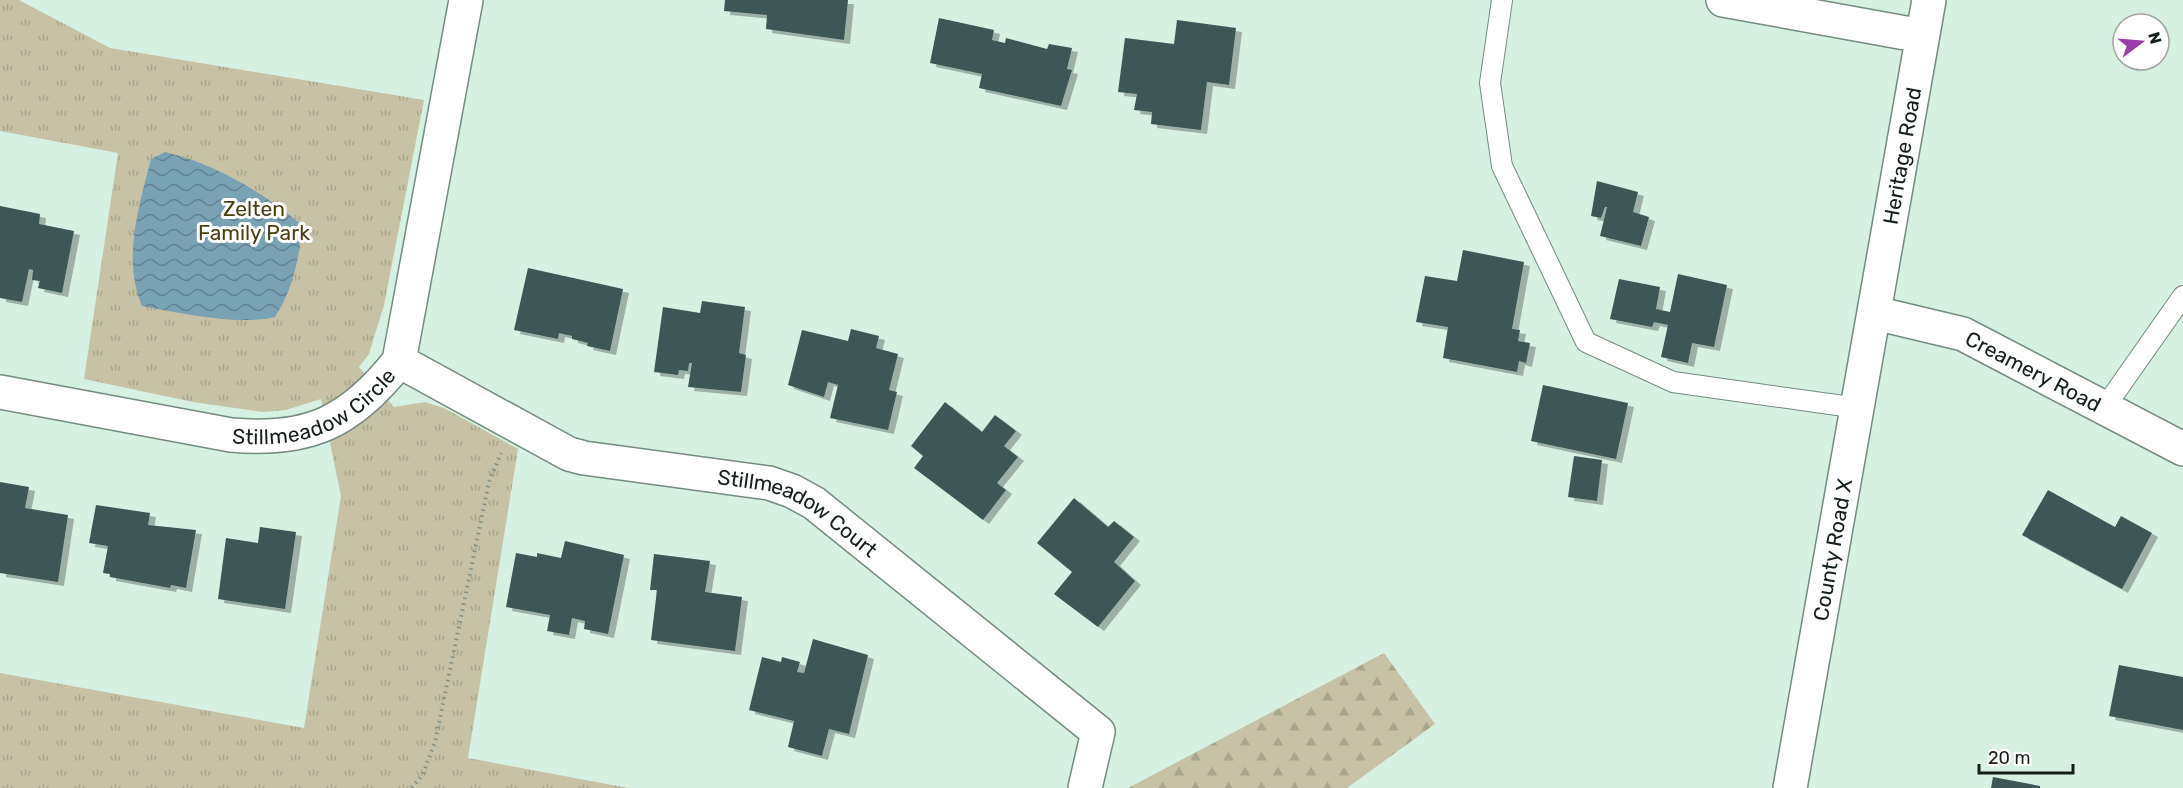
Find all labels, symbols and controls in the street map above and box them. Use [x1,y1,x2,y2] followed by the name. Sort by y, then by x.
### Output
[2111,12,2171,72] north arrow
[2144,30,2166,46] text: N
[1877,85,1926,226] street label: Heritage Road
[198,196,310,245] park label: Zelten Family Park
[1961,325,2106,417] street label: Creamery Road
[231,363,400,449] street label: Stillmeadow Circle
[716,464,883,562] street label: Stillmeadow Court
[1807,477,1857,623] street label: County Road X
[1979,737,2074,775] scale bar
[1988,747,2030,769] text: 20 m

